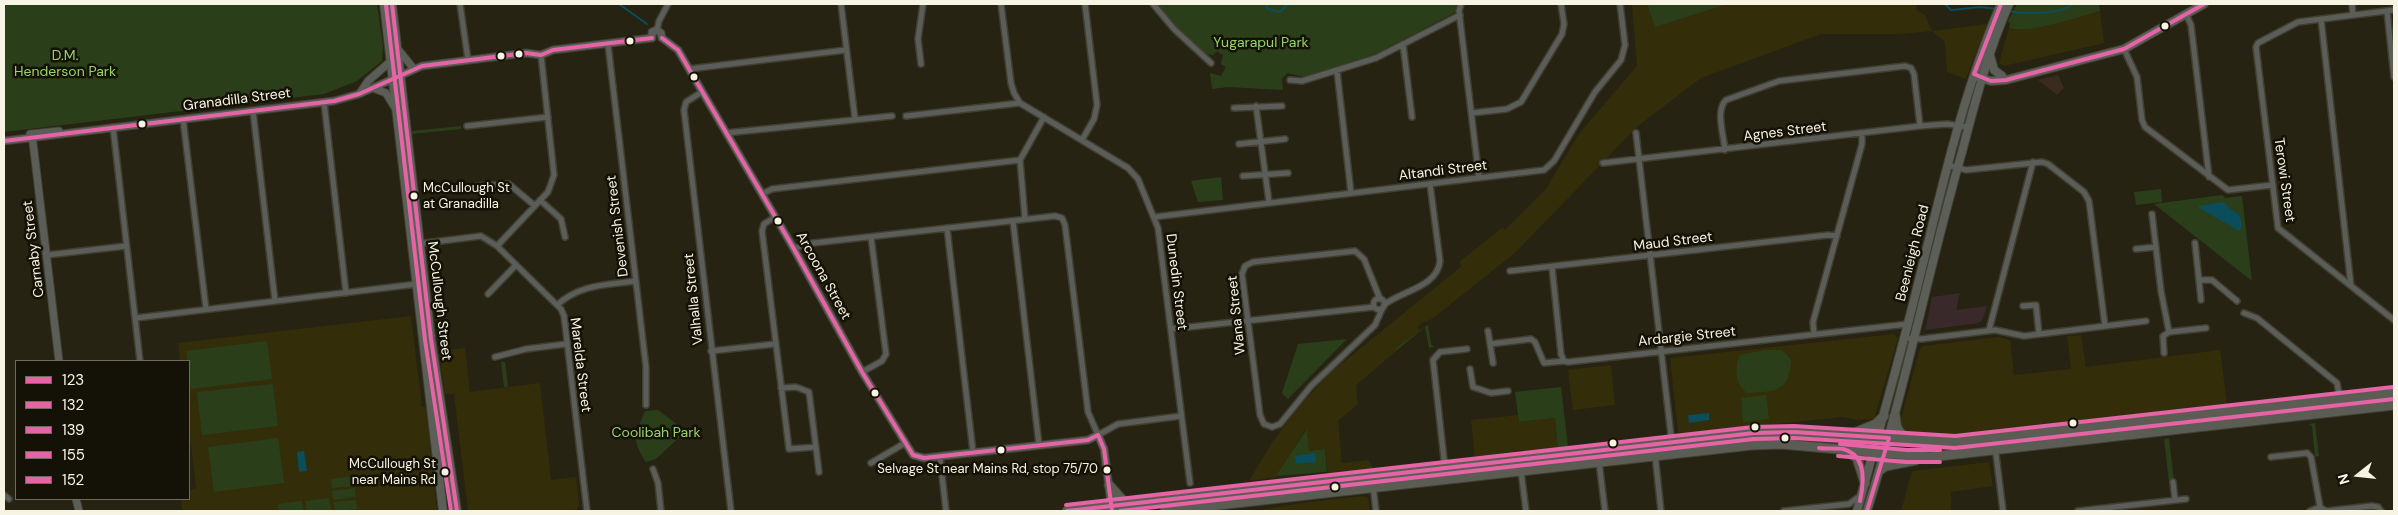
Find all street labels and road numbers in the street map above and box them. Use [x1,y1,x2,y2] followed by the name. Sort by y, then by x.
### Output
[182,85,292,115] street label: Granadilla Street
[1743,119,1827,145] street label: Agnes Street
[2270,137,2298,223] street label: Terowi Street
[1398,157,1488,185] street label: Altandi Street
[603,174,633,278] street label: Devenish Street
[20,199,48,299] street label: Carnaby Street
[1893,203,1933,303] street label: Beenleigh Road
[792,229,854,323] street label: Arcoona Street
[1632,229,1714,255] street label: Maud Street
[1162,233,1190,331] street label: Dunedin Street
[423,241,455,361] street label: McCullough Street
[681,252,707,346] street label: Valhalla Street
[1224,275,1250,355] street label: Wana Street
[566,317,594,413] street label: Marelda Street
[1637,324,1737,350] street label: Ardargie Street

